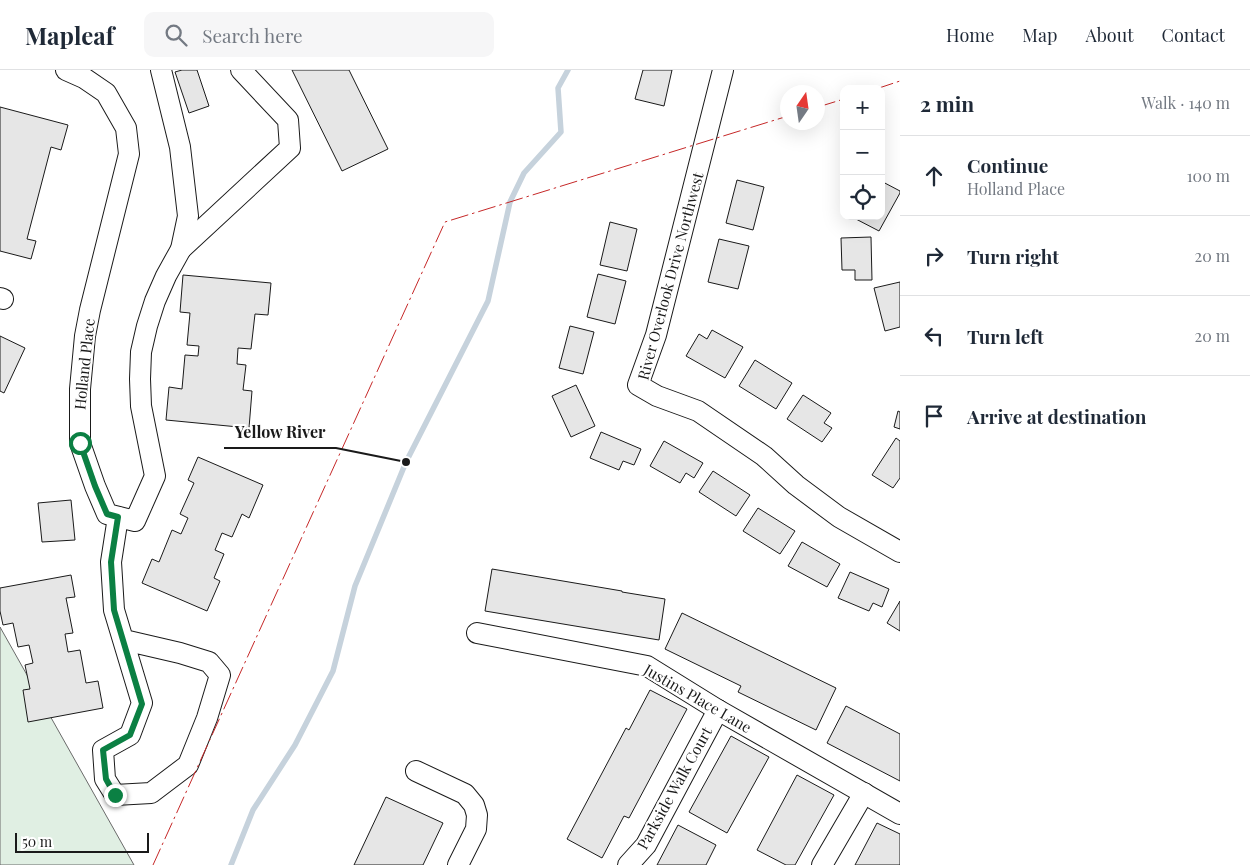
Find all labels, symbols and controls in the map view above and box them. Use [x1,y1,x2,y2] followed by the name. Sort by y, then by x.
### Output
[144,12,494,57] search box
[25,19,114,51] text: Mapleaf
[162,21,190,49] icon: search
[202,22,303,48] text: Search here
[946,23,994,47] text: Home
[1022,23,1057,47] text: Map
[1085,23,1134,47] text: About
[1162,23,1225,47] text: Contact
[780,85,825,130] north arrow
[840,85,885,220] map controls
[840,85,885,130] button: +
[920,89,974,117] text: 2 min
[1141,92,1230,113] text: Walk · 140 m
[840,130,885,175] button: −
[967,152,1048,178] text: Continue
[920,162,948,190] icon: ahead
[1187,165,1230,186] text: 100 m
[633,169,708,382] street label: River Overlook Drive Northwest
[840,175,885,220] button: locate
[967,178,1065,199] text: Holland Place
[920,242,948,270] icon: right
[967,243,1059,269] text: Turn right
[1195,245,1230,266] text: 20 m
[69,317,99,411] street label: Holland Place
[920,322,948,350] icon: left
[967,323,1044,349] text: Turn left
[1195,325,1230,346] text: 20 m
[920,402,948,430] icon: arrive
[967,403,1147,429] text: Arrive at destination
[224,417,336,448] callout: Yellow River
[234,421,326,442] text: Yellow River
[69,432,92,455] route start
[640,659,755,737] street label: Justins Place Lane
[632,723,716,853] street label: Parkside Walk Court
[104,784,127,807] route end
[15,830,149,853] scale bar
[22,832,52,851] text: 50 m

